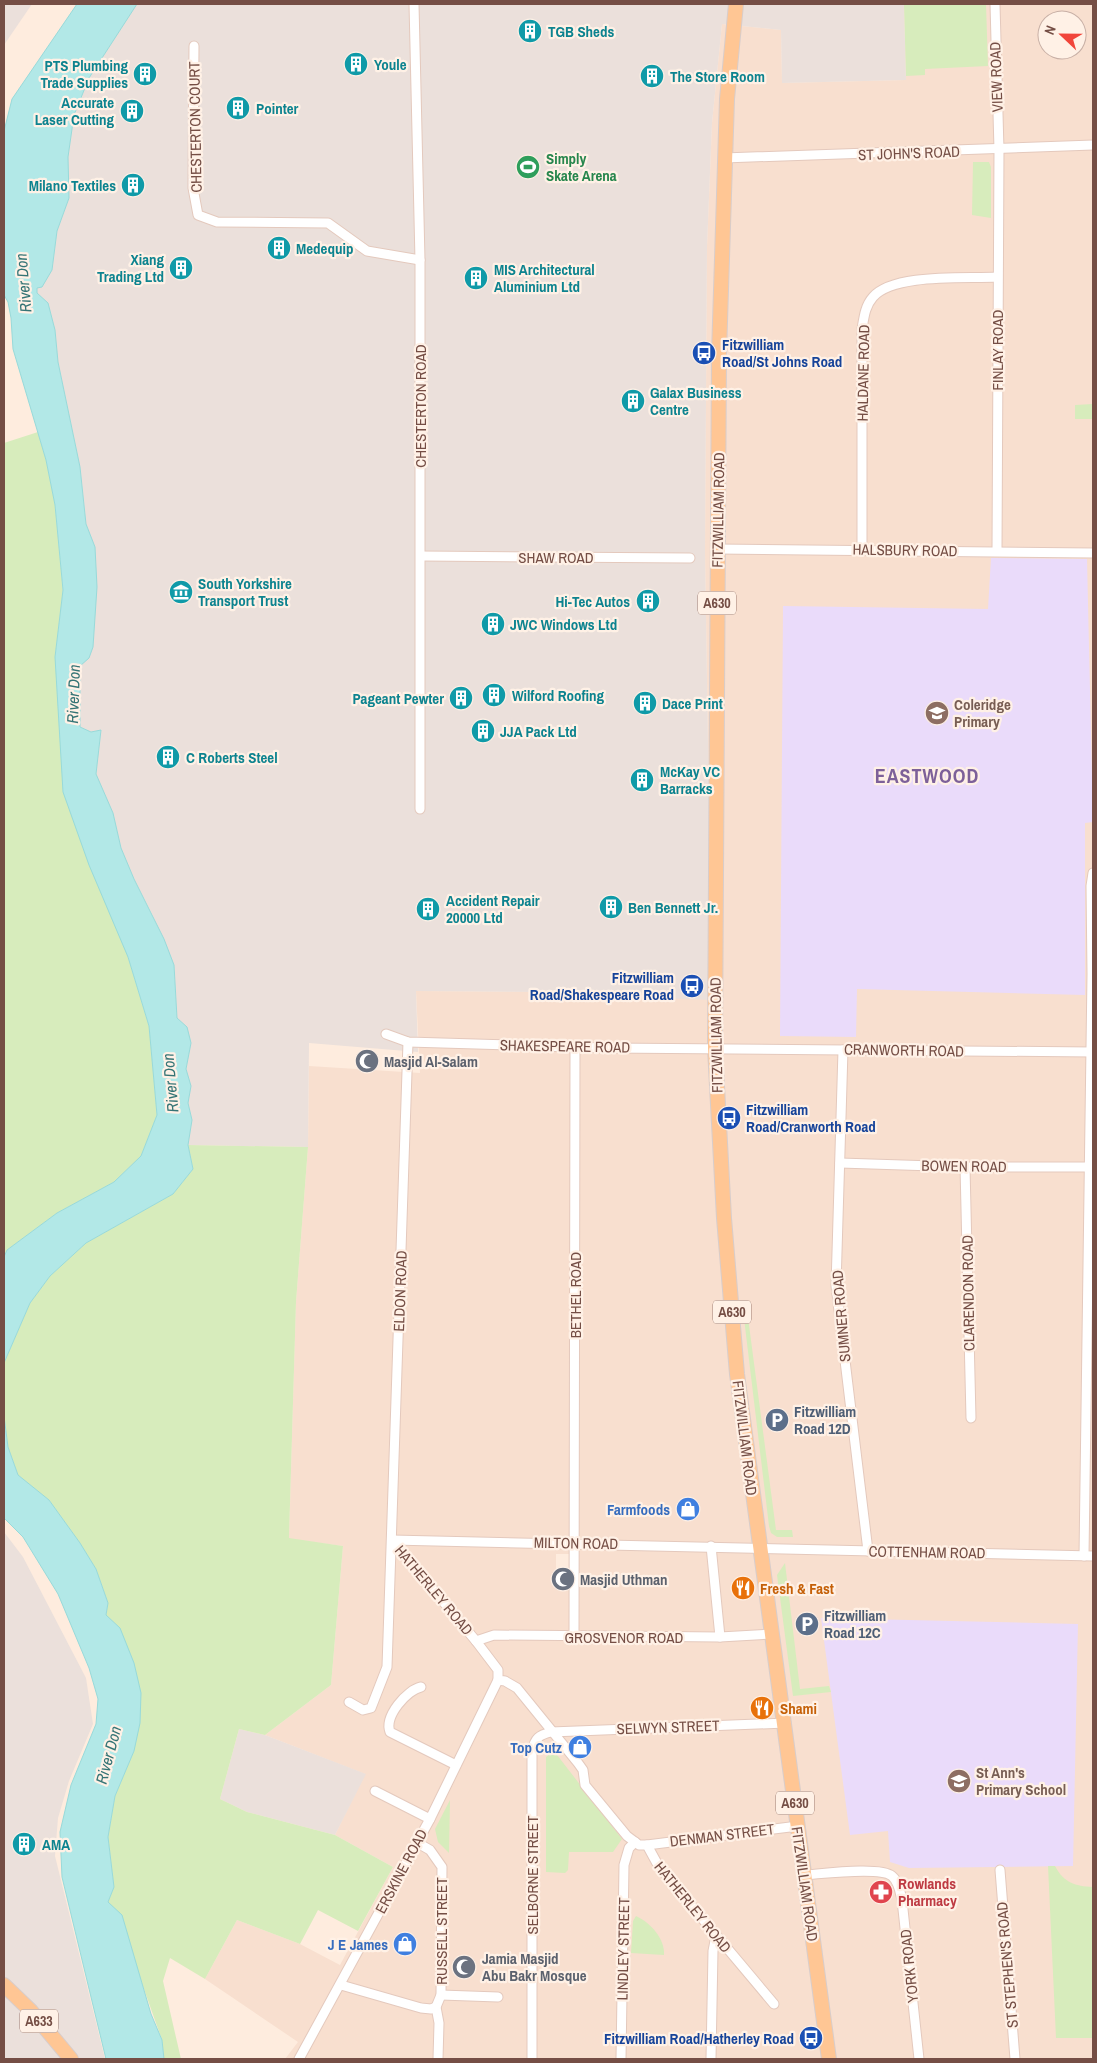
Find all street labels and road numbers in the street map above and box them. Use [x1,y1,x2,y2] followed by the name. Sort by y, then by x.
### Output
[984,41,1008,113] street label: VIEW ROAD
[183,61,207,193] street label: CHESTERTON COURT
[858,141,960,165] street label: ST JOHN'S ROAD
[987,309,1008,390] street label: FINLAY ROAD
[852,324,874,422] street label: HALDANE ROAD
[410,344,431,468] street label: CHESTERTON ROAD
[706,452,730,568] street label: FITZWILLIAM ROAD
[852,539,958,561] street label: HALSBURY ROAD
[518,547,594,568] street label: SHAW ROAD
[698,592,736,614] road number: A630
[704,977,728,1093] street label: FITZWILLIAM ROAD
[500,1034,631,1058] street label: SHAKESPEARE ROAD
[844,1038,964,1062] street label: CRANWORTH ROAD
[921,1155,1007,1177] street label: BOWEN ROAD
[956,1235,980,1351] street label: CLARENDON ROAD
[388,1250,412,1332] street label: ELDON ROAD
[565,1252,586,1338] street label: BETHEL ROAD
[827,1269,855,1363] street label: SUMNER ROAD
[713,1300,751,1324] road number: A630
[728,1379,762,1497] street label: FITZWILLIAM ROAD
[534,1532,618,1554] street label: MILTON ROAD
[390,1540,478,1640] street label: HATHERLEY ROAD
[868,1540,986,1564] street label: COTTENHAM ROAD
[565,1627,684,1648] street label: GROSVENOR ROAD
[616,1715,720,1739] street label: SELWYN STREET
[776,1792,814,1815] road number: A630
[522,1815,543,1934] street label: SELBORNE STREET
[668,1818,776,1852] street label: DENMAN STREET
[370,1825,432,1917] street label: ERSKINE ROAD
[787,1825,823,1943] street label: FITZWILLIAM ROAD
[650,1857,736,1957] street label: HATHERLEY ROAD
[431,1877,452,1985] street label: RUSSELL STREET
[612,1897,634,2001] street label: LINDLEY STREET
[991,1901,1023,2029] street label: ST STEPHEN'S ROAD
[895,1928,923,2004] street label: YORK ROAD
[20,2010,58,2032] road number: A633

